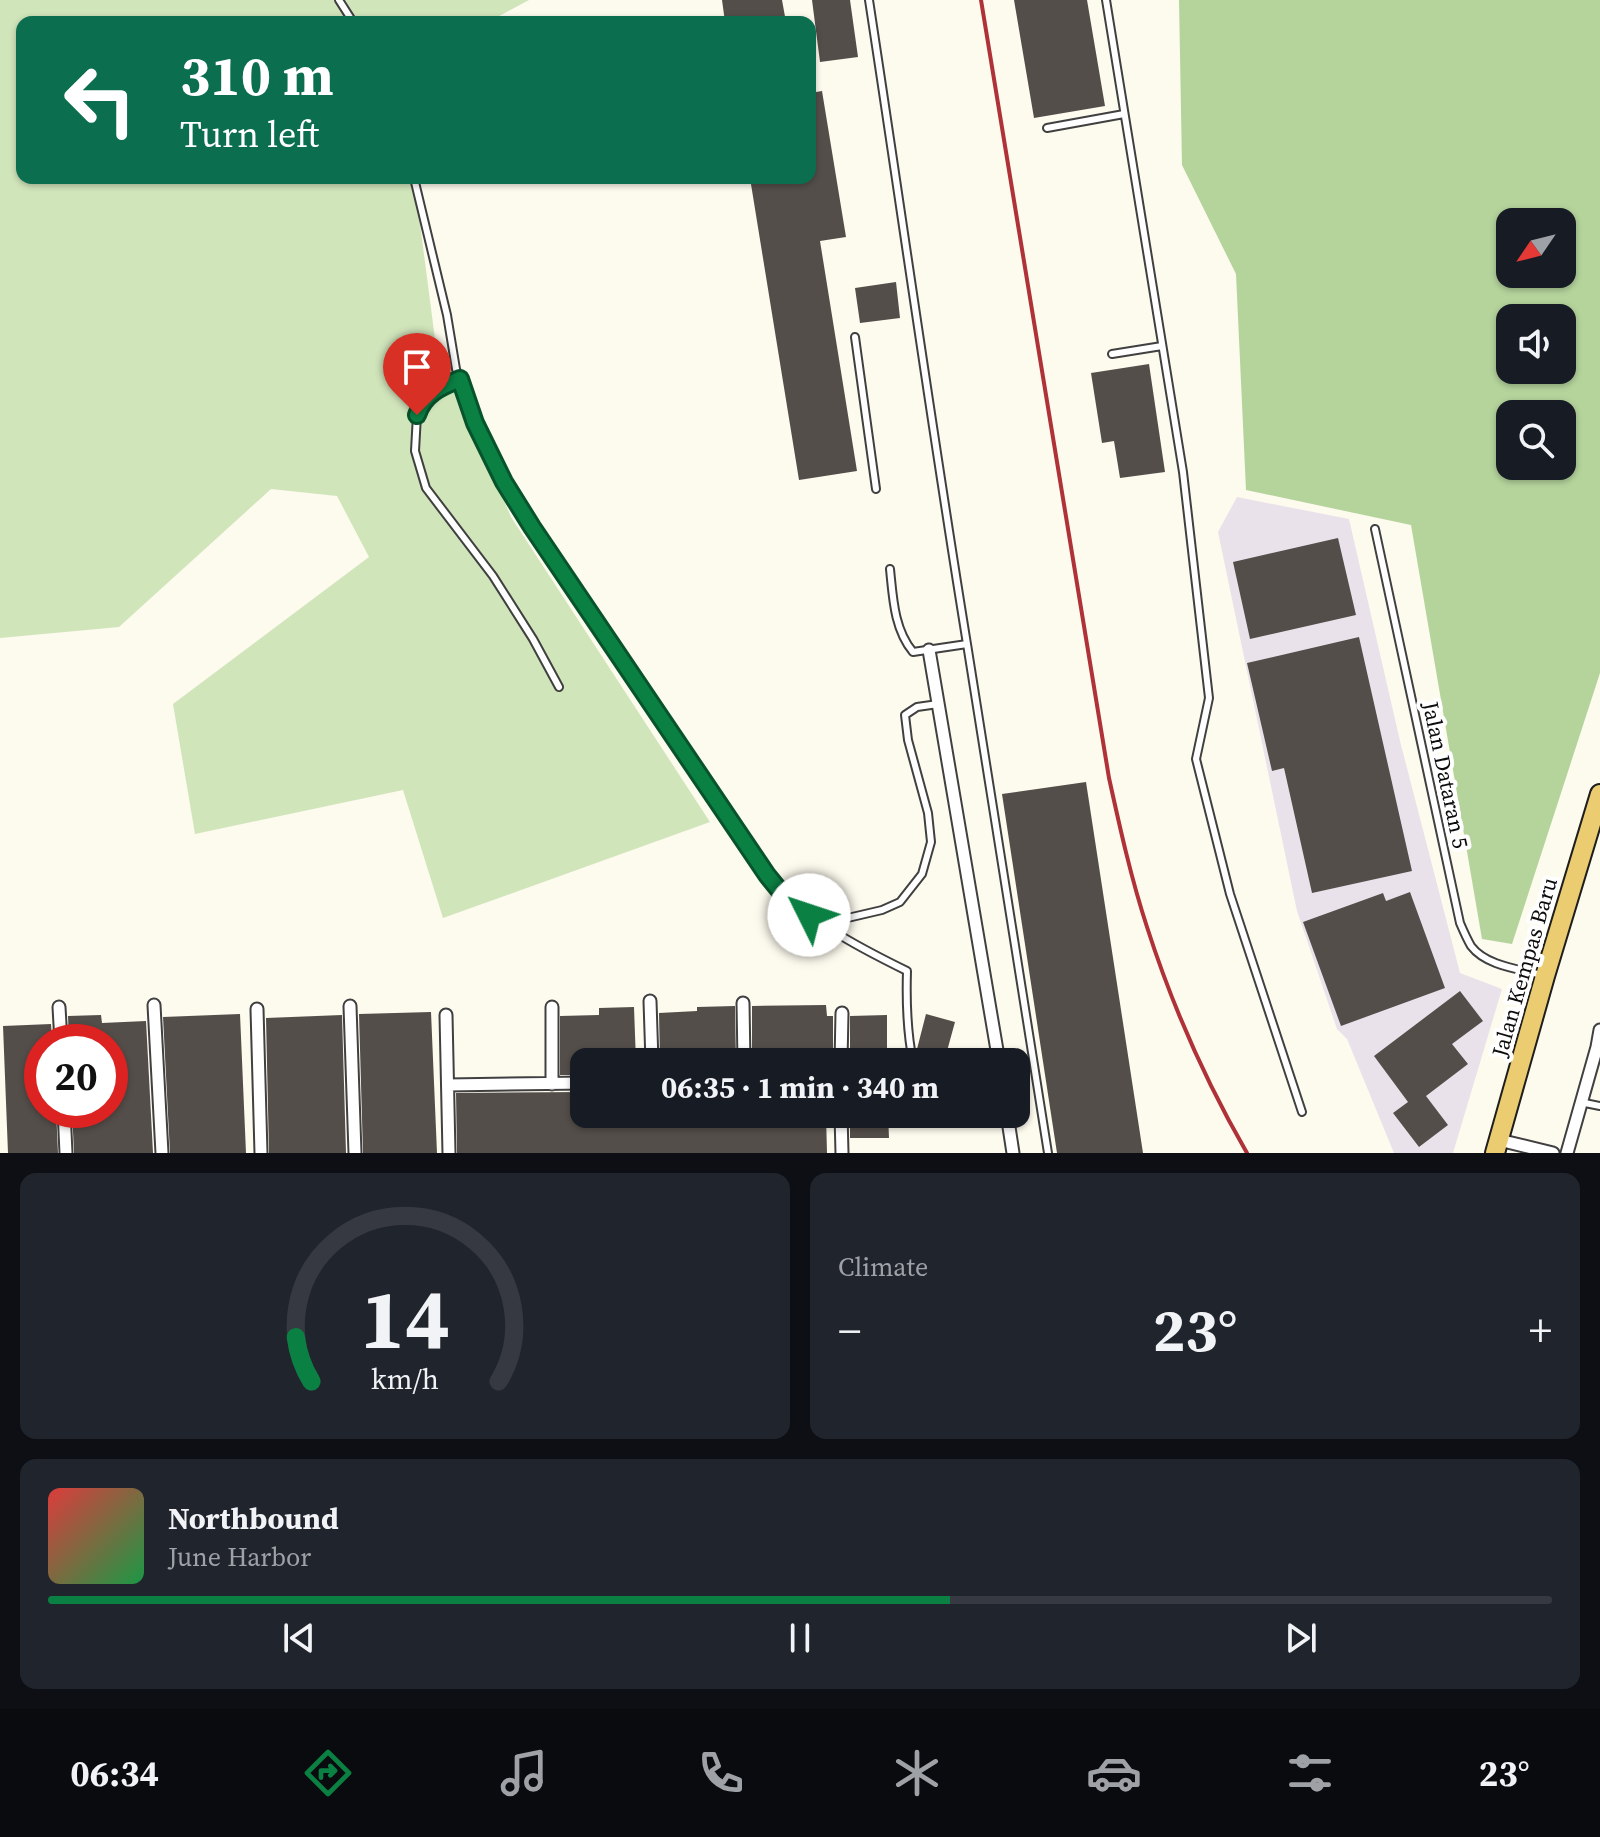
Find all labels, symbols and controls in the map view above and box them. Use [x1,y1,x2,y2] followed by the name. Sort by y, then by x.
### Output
[180,37,334,114] text: 310 m
[48,48,152,152] icon: left
[180,110,319,159] text: Turn left
[1496,208,1576,288] north arrow
[1496,208,1576,480] map controls
[1496,304,1576,384] button: sound
[383,333,451,415] pin
[395,345,439,389] icon: arrive
[1496,400,1576,480] button: search
[1416,698,1476,851] street label: Jalan Dataran 5
[767,873,851,957] position arrow
[1484,874,1564,1061] street label: Jalan Kempas Baru
[24,1024,128,1128] speed limit sign: 20
[661,1067,939,1108] text: 06:35 · 1 min · 340 m
[838,1249,928,1285] text: Climate
[360,1262,450,1376] text: 14
[1153,1289,1237,1371] text: 23°
[838,1300,861,1361] text: −
[1529,1300,1552,1361] text: +
[371,1359,439,1399] text: km/h
[168,1498,339,1539] text: Northbound
[168,1539,311,1575] text: June Harbor
[277,1616,321,1660] icon: previous
[778,1616,822,1660] icon: pause
[1279,1616,1323,1660] icon: next
[300,1745,356,1801] icon: directions
[496,1745,552,1801] icon: music
[693,1745,749,1801] icon: phone
[889,1745,945,1801] icon: climate
[1086,1745,1142,1801] icon: car
[1282,1745,1338,1801] icon: filters
[70,1749,159,1798] text: 06:34
[1479,1749,1530,1798] text: 23°

